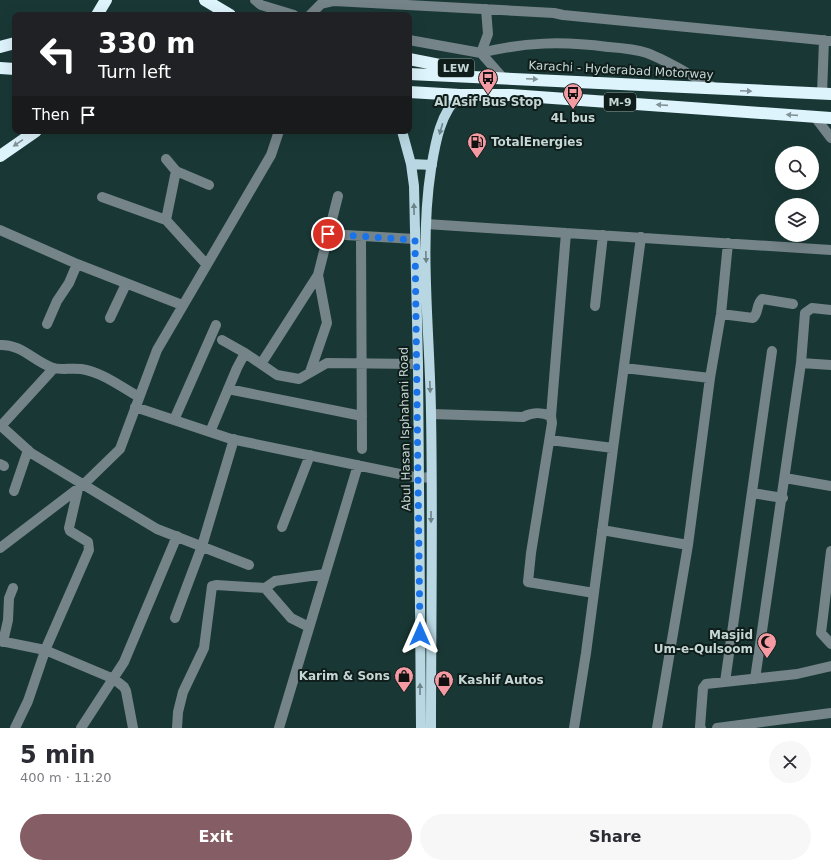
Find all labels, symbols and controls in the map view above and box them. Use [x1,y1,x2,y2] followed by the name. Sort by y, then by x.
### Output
[98,27,195,60] text: 330 m
[32,28,84,80] icon: left
[528,58,714,82] street label: Karachi - Hyderabad Motorway
[438,59,474,77] road number: LEW
[98,61,171,82] text: Turn left
[477,67,499,95] bus stop icon: Al Asif Bus Stop
[526,76,538,83] one-way arrow
[562,82,584,110] bus stop icon: 4L bus
[740,88,753,94] one-way arrow
[604,93,636,111] road number: M-9
[434,95,542,109] place label: Al Asif Bus Stop
[656,102,669,109] one-way arrow
[77,104,99,126] icon: arrive
[32,106,69,124] text: Then
[551,111,595,125] place label: 4L bus
[786,111,798,118] one-way arrow
[438,123,444,135] one-way arrow
[466,131,488,159] fuel station icon: TotalEnergies
[491,135,583,149] place label: TotalEnergies
[12,139,23,147] one-way arrow
[775,146,819,242] map controls
[775,146,819,190] button: search
[775,198,819,242] button: layers
[411,203,418,215] one-way arrow
[311,217,345,251] pin
[317,223,339,245] icon: arrive
[423,251,429,264] one-way arrow
[397,347,413,511] street label: Abul Hasan Isphahani Road
[427,381,434,393] one-way arrow
[428,511,434,524] one-way arrow
[399,613,441,655] position arrow
[654,628,753,656] place label: Masjid Um-e-Qulsoom
[756,631,778,659] mosque icon: Masjid Um-e-Qulsoom
[393,665,415,693] shop icon: Karim & Sons
[299,669,390,683] place label: Karim & Sons
[433,669,455,697] shop icon: Kashif Autos
[458,673,544,687] place label: Kashif Autos
[417,682,423,695] one-way arrow
[20,741,95,769] text: 5 min
[769,741,811,783] button: close
[20,770,111,785] text: 400 m · 11:20
[20,814,412,860] button: Exit
[420,814,811,860] button: Share

